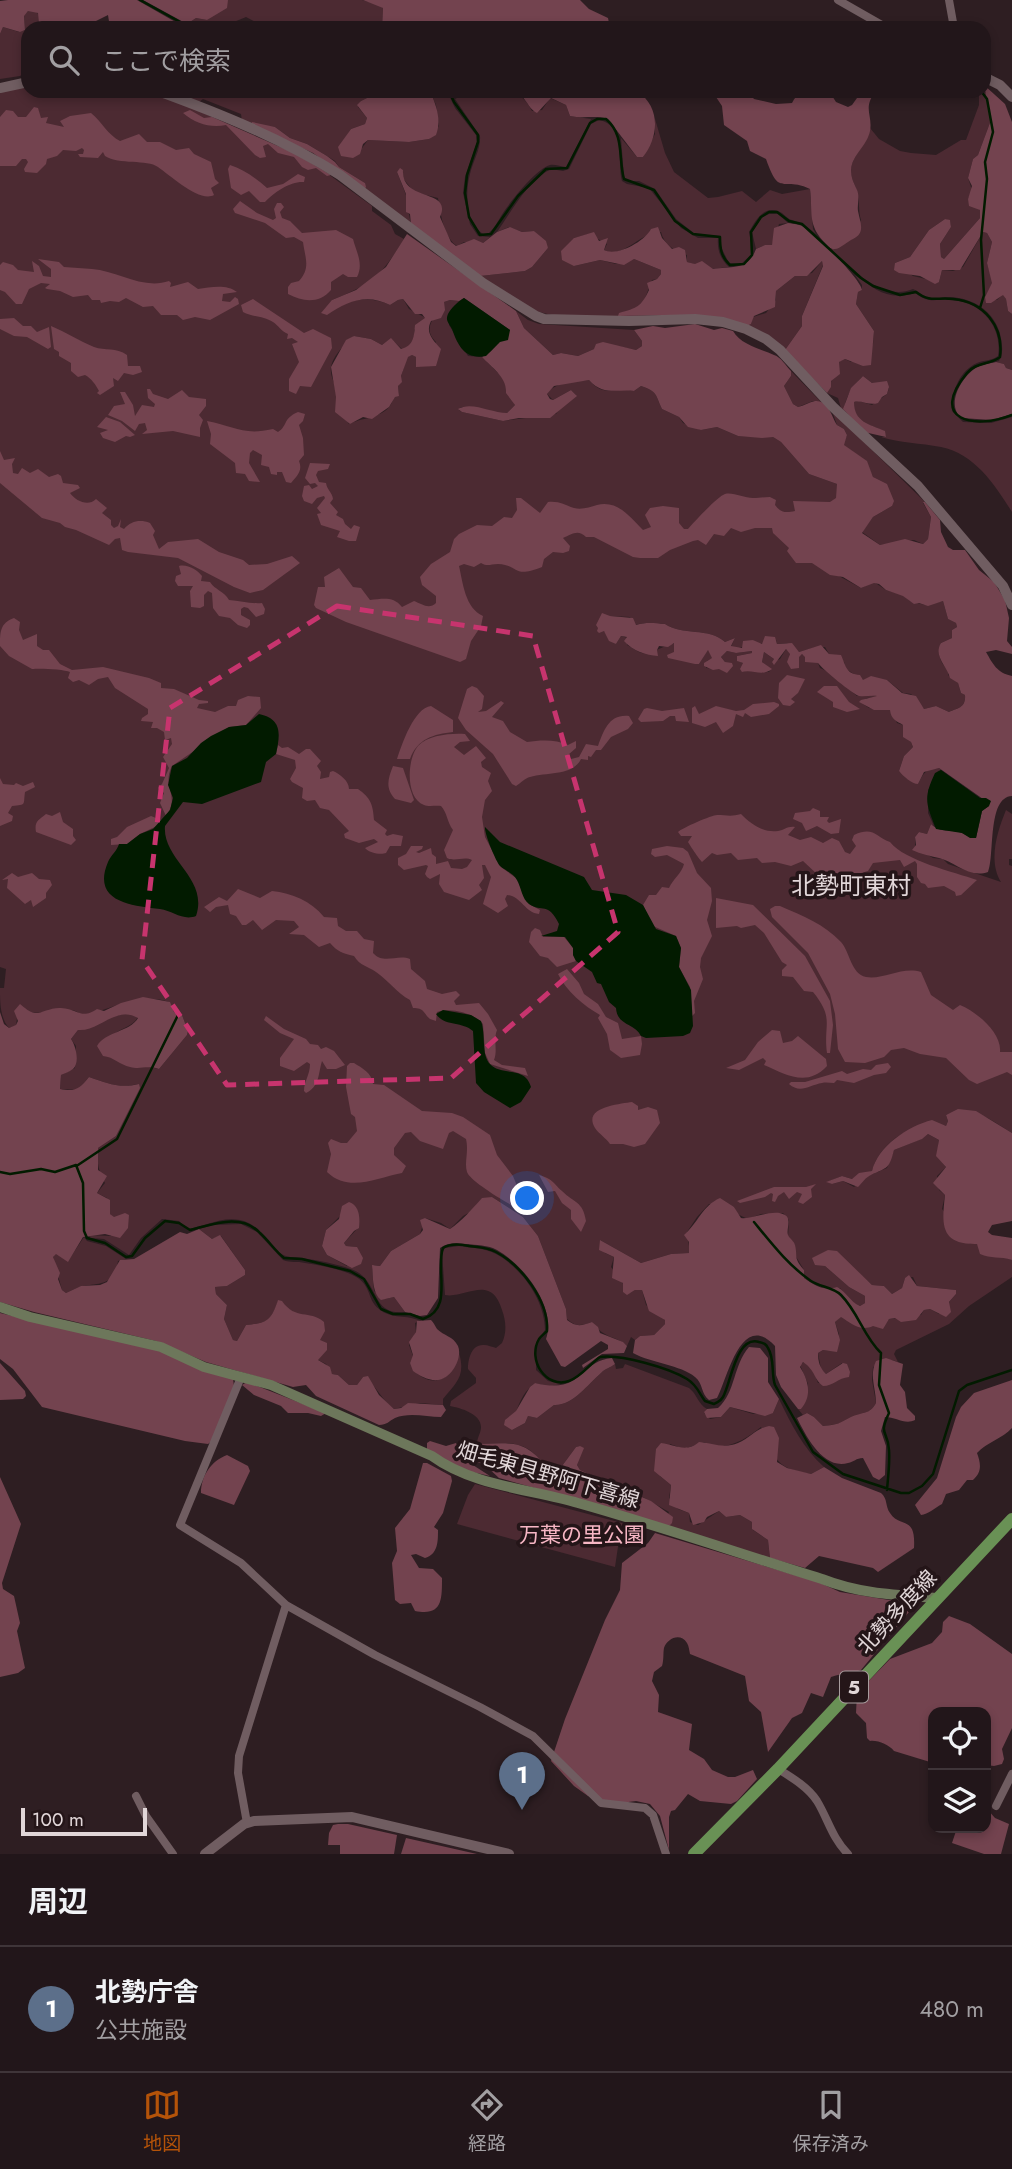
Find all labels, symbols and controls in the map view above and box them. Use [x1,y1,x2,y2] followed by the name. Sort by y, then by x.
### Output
[21,21,991,98] search box
[45,41,83,79] icon: search
[101,42,231,80] text: ここで検索
[791,868,911,903] district label: 北勢町東村
[510,1181,544,1215] your location
[453,1435,643,1515] street label: 畑毛東貝野阿下喜線
[519,1520,645,1550] park label: 万葉の里公園
[850,1563,944,1661] street label: 北勢多度線
[840,1672,868,1702] road number: 5
[928,1707,991,1833] map controls
[928,1707,991,1770] button: locate
[499,1752,545,1810] pin: 1
[928,1770,991,1833] button: layers
[21,1805,147,1837] scale bar
[32,1806,84,1833] text: 100 m
[28,1880,88,1923] text: 周辺
[95,1973,199,2011] text: 北勢庁舎
[45,1992,57,2026] text: 1
[919,1992,984,2026] text: 480 m
[95,2013,187,2047] text: 公共施設
[143,2086,181,2157] tab: 地図
[468,2086,506,2157] tab: 経路
[793,2086,869,2157] tab: 保存済み

